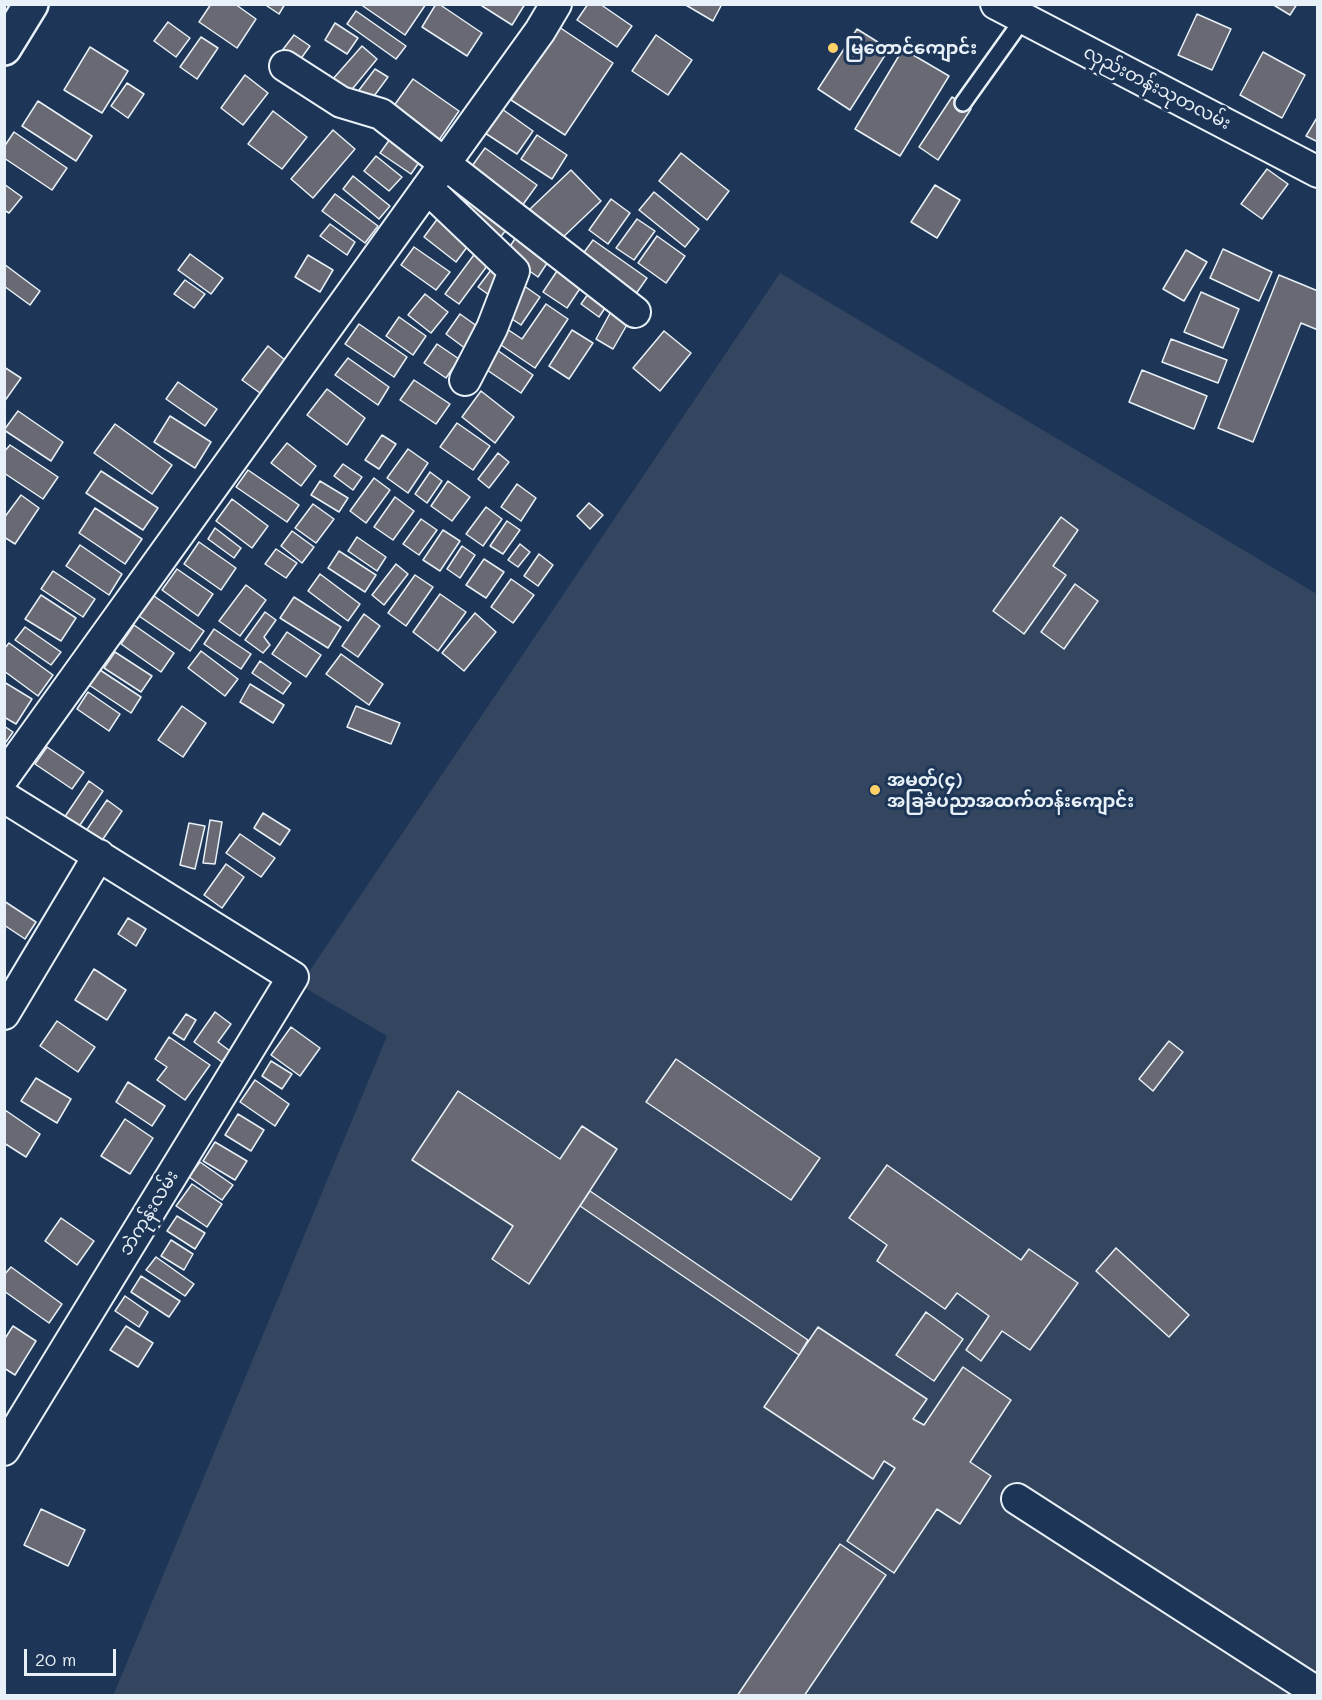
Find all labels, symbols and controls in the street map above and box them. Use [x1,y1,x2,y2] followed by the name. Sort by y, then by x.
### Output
[845,37,977,59] place label: မြတောင်ကျောင်း
[826,41,840,55] marker: မြတောင်ကျောင်း
[1080,42,1234,134] street label: လှည်းတန်းသုတလမ်း
[887,769,1134,812] place label: အမှတ်(၄) အခြခံပညာအထက်တန်းကျောင်း
[868,783,882,797] marker: အမှတ်(၄) အခြခံပညာအထက်တန်းကျောင်း
[115,1166,183,1260] street label: ဘဲကုန်းလမ်း
[27,1637,118,1675] scale bar
[35,1647,76,1671] text: 20 m

